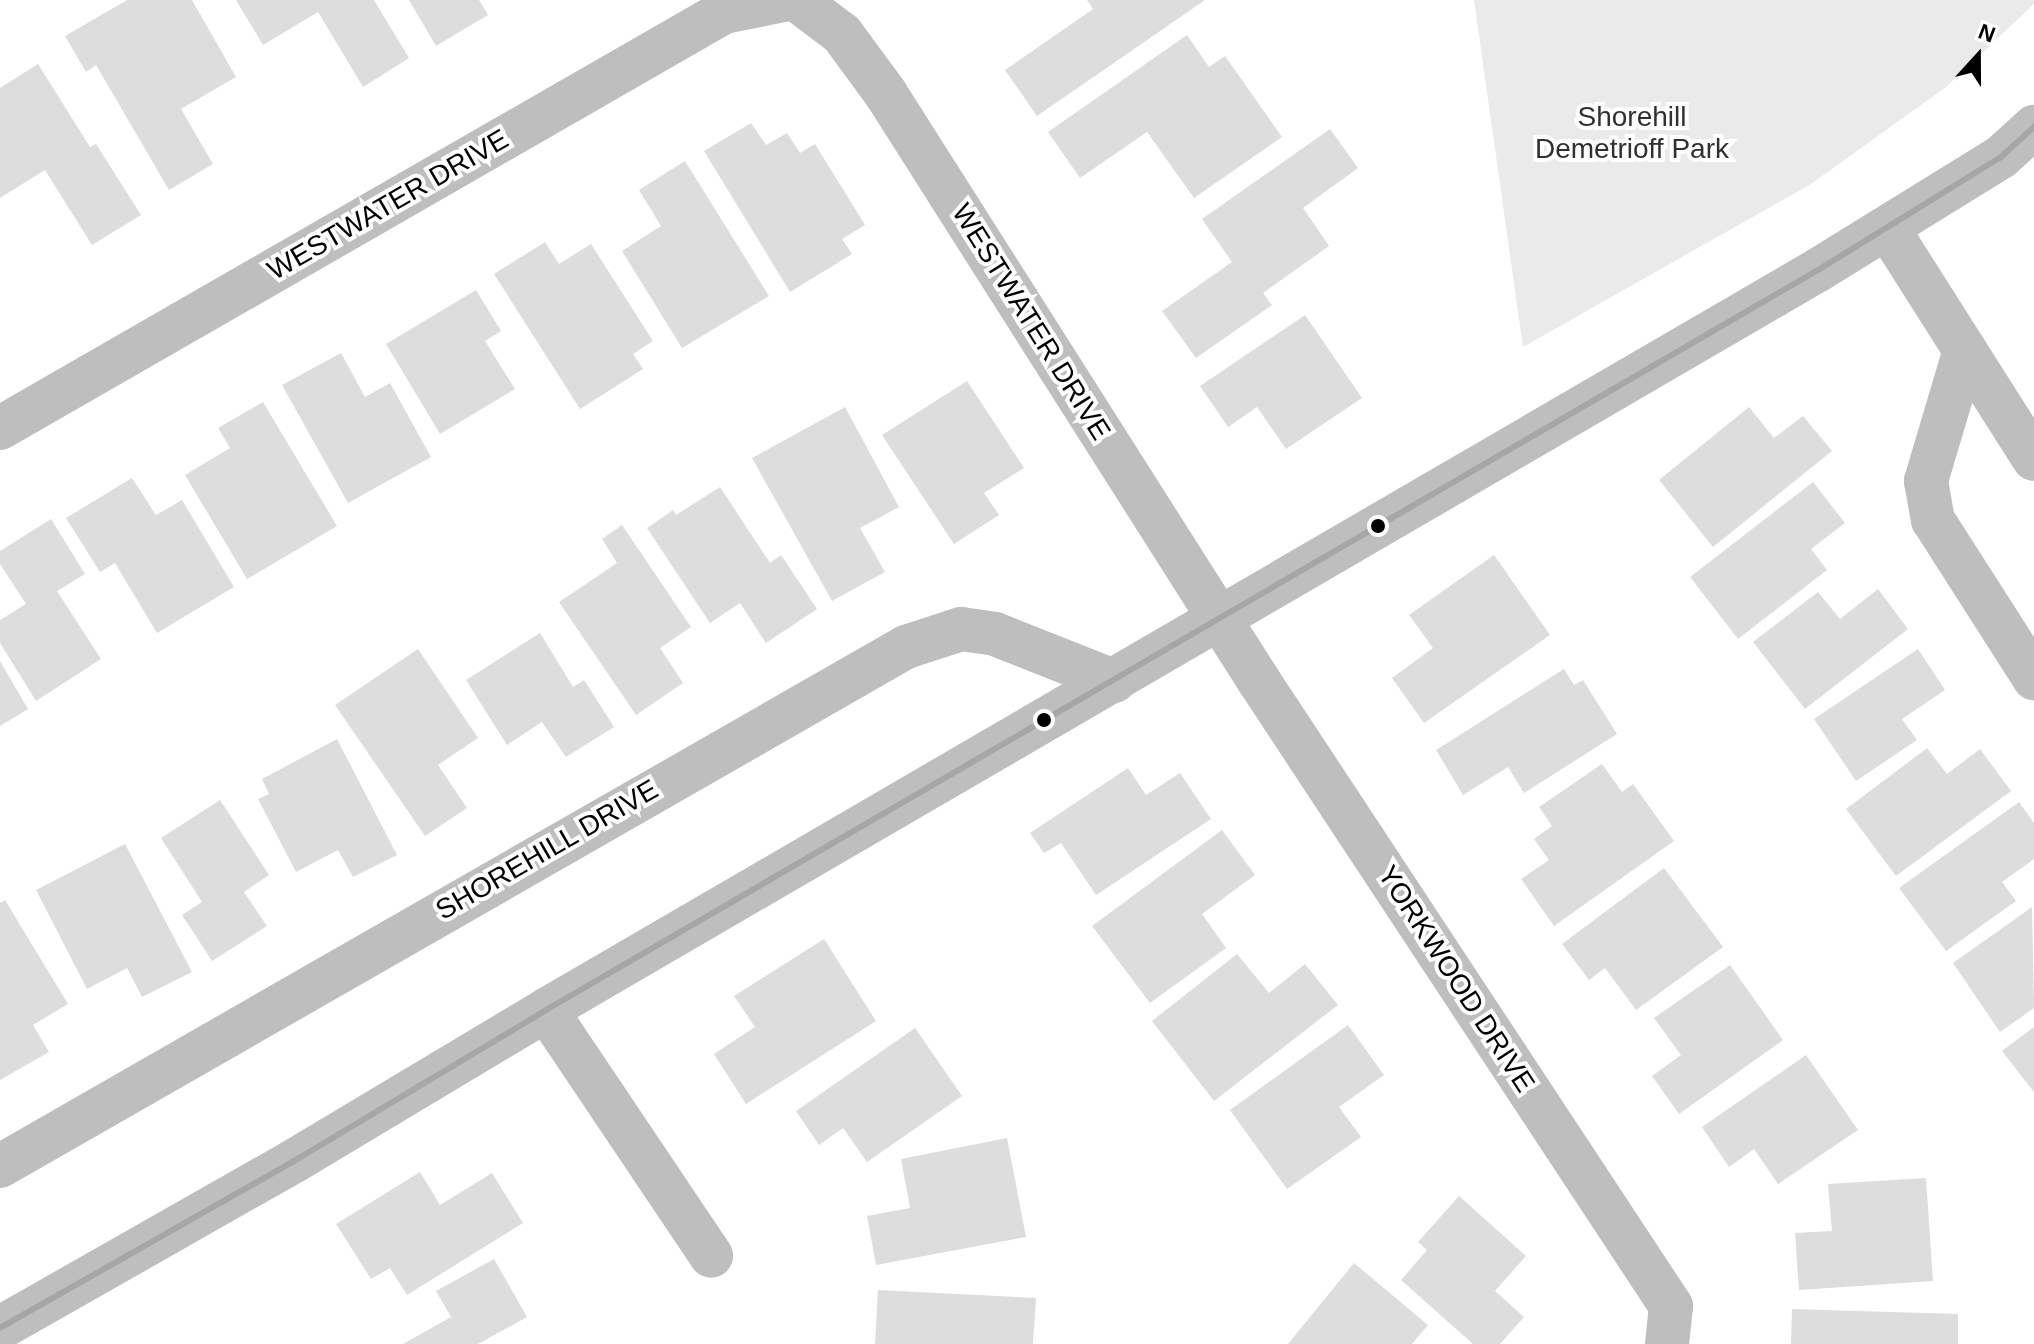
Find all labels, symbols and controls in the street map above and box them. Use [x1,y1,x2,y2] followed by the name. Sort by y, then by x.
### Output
[1938,16,2018,96] north arrow
[1975,19,1999,48] text: N
[1535,100,1729,166] park label: Shorehill Demetrioff Park
[262,122,514,288] street label: WESTWATER DRIVE
[945,198,1117,446] street label: WESTWATER DRIVE
[1370,518,1386,534] unlabelled marker
[1036,712,1052,728] unlabelled marker
[429,772,665,928] street label: SHOREHILL DRIVE
[1370,860,1542,1098] street label: YORKWOOD DRIVE

